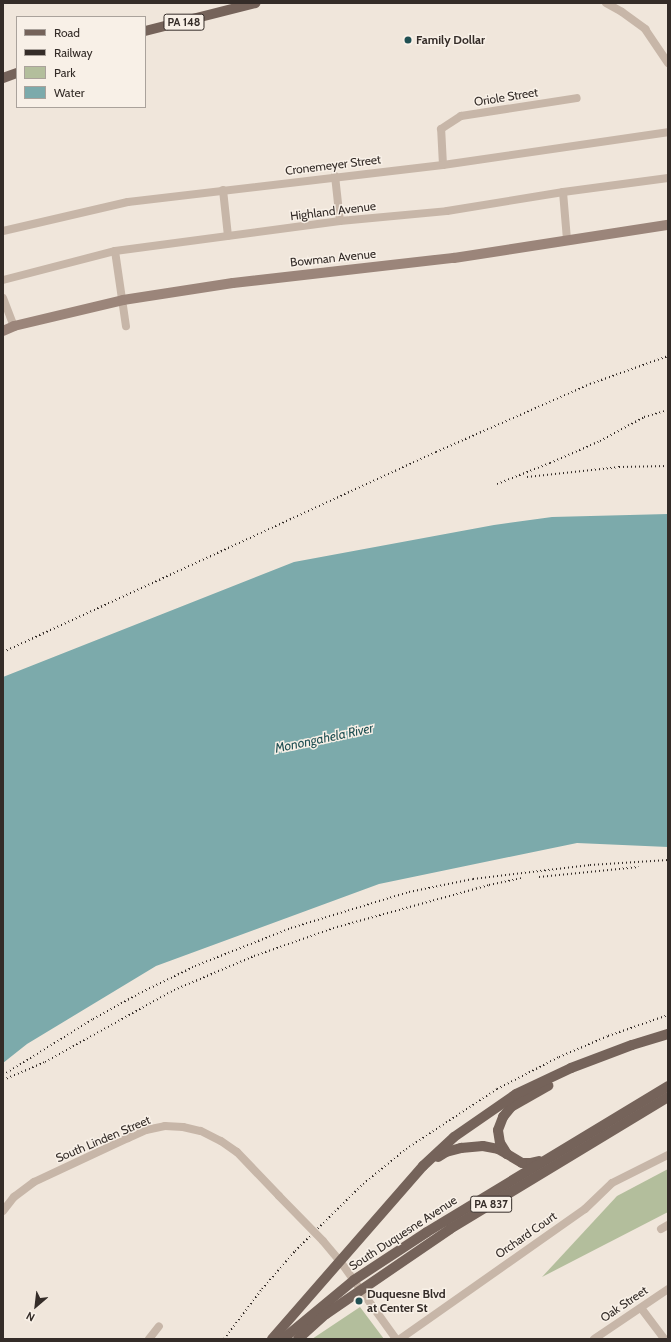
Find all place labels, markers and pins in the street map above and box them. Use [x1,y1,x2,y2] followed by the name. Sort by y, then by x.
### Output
[416,33,485,47] place label: Family Dollar
[403,35,413,45] marker: Family Dollar
[367,1287,446,1315] place label: Duquesne Blvd at Center St
[354,1296,364,1306] marker: Duquesne Blvd at Center St

